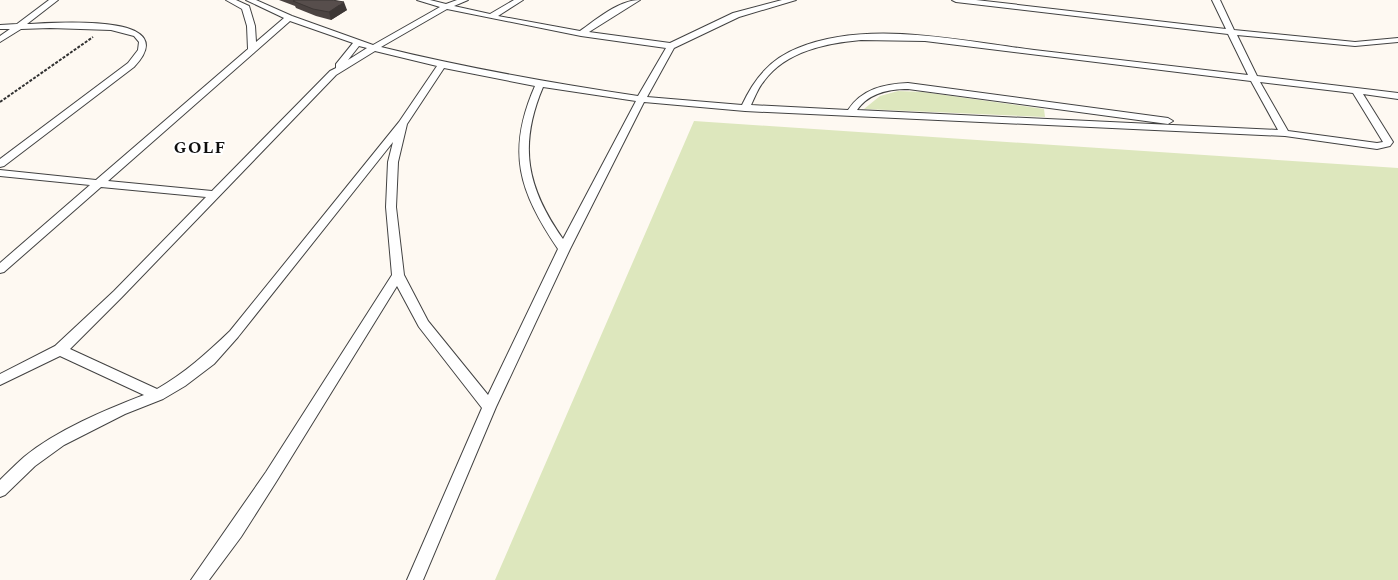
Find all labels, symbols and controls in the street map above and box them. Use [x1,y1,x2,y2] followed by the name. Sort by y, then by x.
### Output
[174,135,226,161] district label: GOLF

